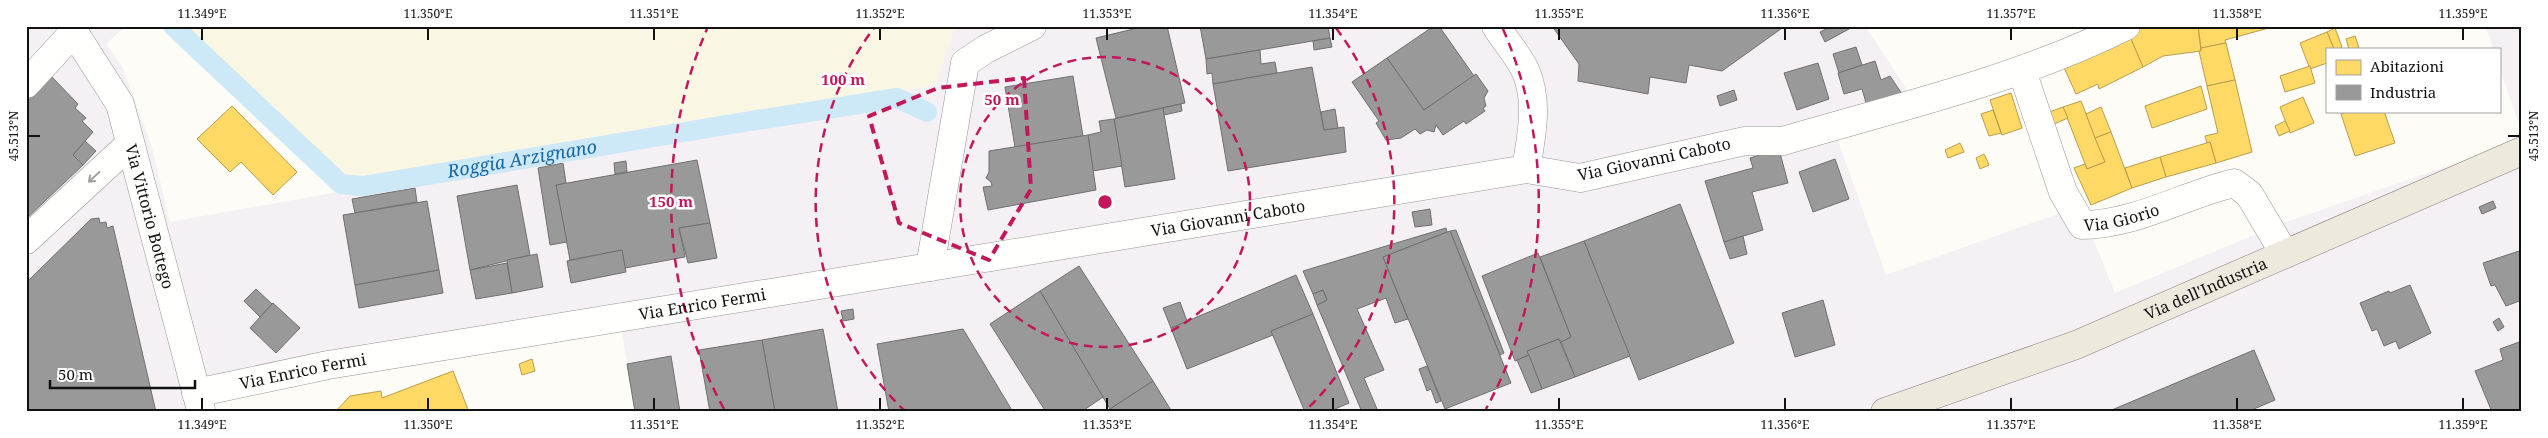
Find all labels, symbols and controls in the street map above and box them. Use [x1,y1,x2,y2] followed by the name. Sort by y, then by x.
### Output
[178,5,226,22] text: 11.349°E
[404,5,452,22] text: 11.350°E
[630,5,678,22] text: 11.351°E
[856,5,904,22] text: 11.352°E
[1083,5,1131,22] text: 11.353°E
[1309,5,1357,22] text: 11.354°E
[1535,5,1583,22] text: 11.355°E
[1761,5,1809,22] text: 11.356°E
[1987,5,2035,22] text: 11.357°E
[2213,5,2261,22] text: 11.358°E
[2439,5,2487,22] text: 11.359°E
[2326,48,2500,112] legend
[2370,56,2444,76] text: Abitazioni
[821,69,865,89] text: 100 m
[2370,82,2436,102] text: Industria
[984,89,1020,109] text: 50 m
[5,111,22,161] text: 45.513°N
[2525,111,2542,161] text: 45.513°N
[1576,132,1732,186] street label: Via Giovanni Caboto
[444,134,598,183] water label: Roggia Arzignano
[120,142,179,291] street label: Via Vittorio Bottego
[87,171,100,183] one-way arrow
[649,191,693,211] text: 150 m
[1096,193,1114,211] centre of rings
[1149,194,1307,242] street label: Via Giovanni Caboto
[2083,198,2162,236] street label: Via Giorio
[2141,252,2271,325] street label: Via dell'Industria
[637,283,767,325] street label: Via Enrico Fermi
[237,348,368,394] street label: Via Enrico Fermi
[50,358,195,390] scale bar
[58,364,93,384] text: 50 m
[178,416,226,433] text: 11.349°E
[404,416,452,433] text: 11.350°E
[630,416,678,433] text: 11.351°E
[856,416,904,433] text: 11.352°E
[1083,416,1131,433] text: 11.353°E
[1309,416,1357,433] text: 11.354°E
[1535,416,1583,433] text: 11.355°E
[1761,416,1809,433] text: 11.356°E
[1987,416,2035,433] text: 11.357°E
[2213,416,2261,433] text: 11.358°E
[2439,416,2487,433] text: 11.359°E

